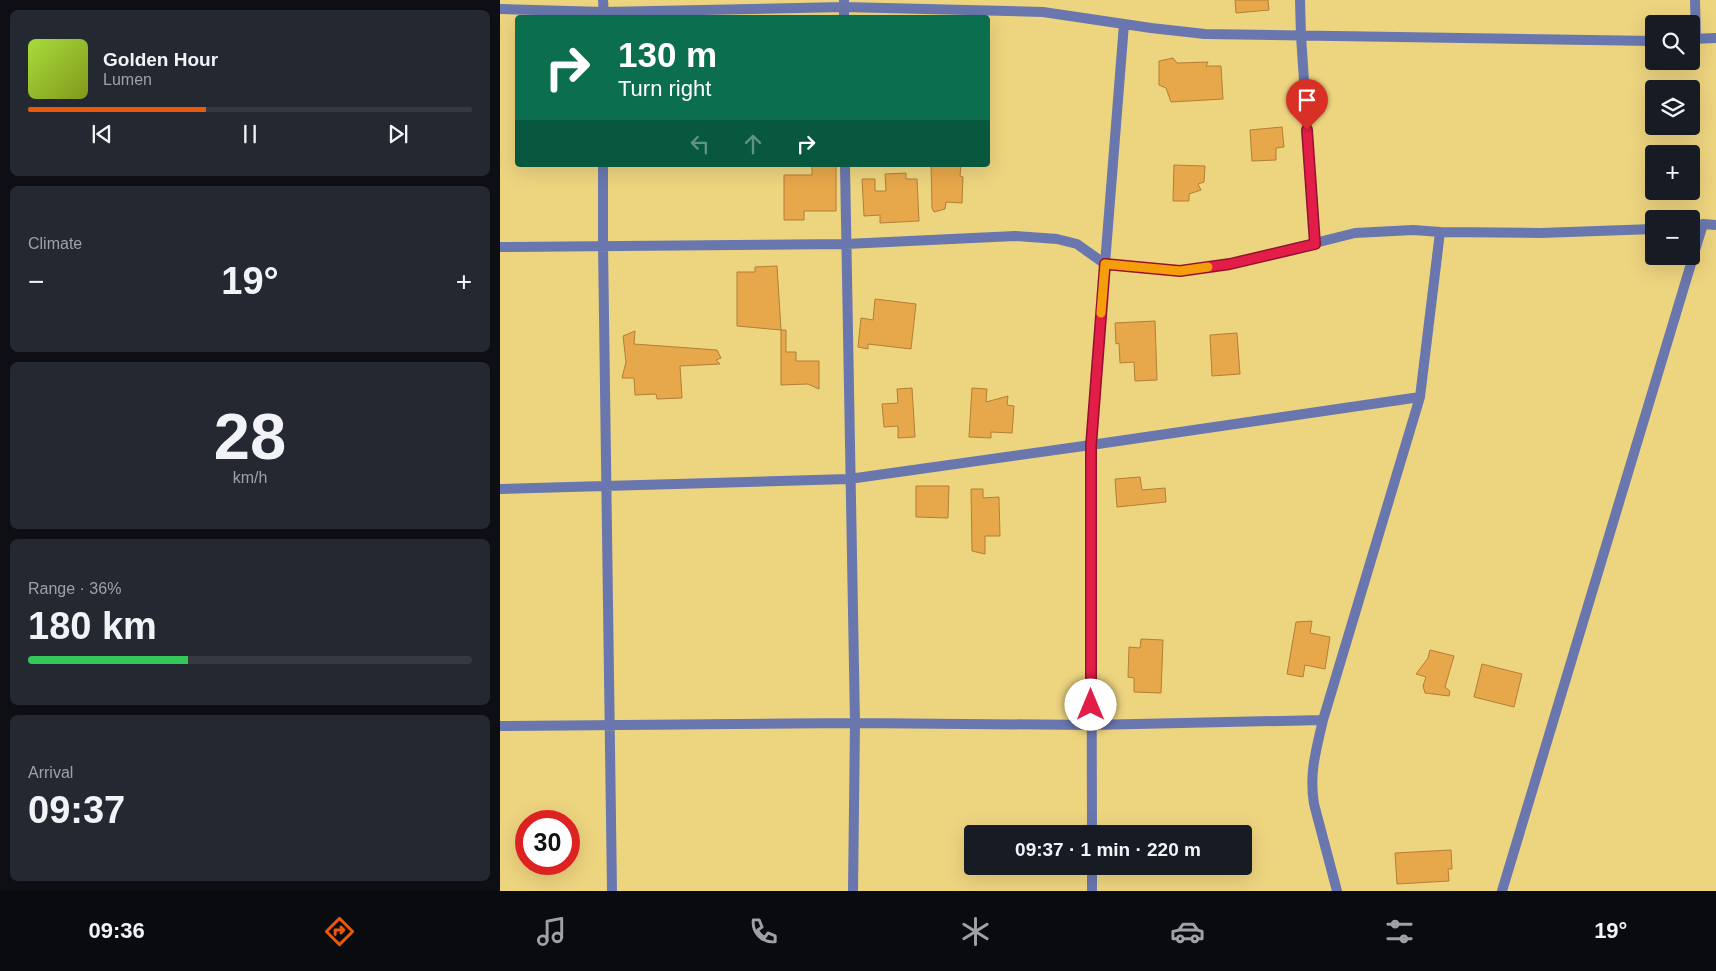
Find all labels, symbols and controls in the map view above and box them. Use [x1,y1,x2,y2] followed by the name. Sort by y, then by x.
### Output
[1645,15,1700,265] map controls
[1645,15,1700,70] button: search
[535,35,600,100] icon: right
[618,35,717,74] text: 130 m
[103,49,218,70] text: Golden Hour
[103,71,152,88] text: Lumen
[618,76,711,101] text: Turn right
[1286,79,1328,130] pin
[1645,80,1700,135] button: layers
[1293,86,1321,114] icon: arrive
[88,120,116,148] icon: previous
[236,120,264,148] icon: pause
[384,120,412,148] icon: next
[686,130,714,158] icon: left
[739,130,767,158] icon: ahead
[792,130,820,158] icon: right
[1645,145,1700,200] button: +
[1645,210,1700,265] button: −
[28,235,82,252] text: Climate
[221,260,279,302] text: 19°
[28,266,44,297] text: −
[456,266,472,297] text: +
[214,400,286,473] text: 28
[233,469,267,486] text: km/h
[28,580,121,597] text: Range · 36%
[28,605,157,647] text: 180 km
[1064,678,1116,730] position arrow
[28,764,73,781] text: Arrival
[28,789,125,831] text: 09:37
[515,810,580,875] speed limit sign: 30
[1015,839,1201,860] text: 09:37 · 1 min · 220 m
[322,914,357,949] icon: directions
[534,914,569,949] icon: music
[746,914,781,949] icon: phone
[958,914,993,949] icon: climate
[1170,914,1205,949] icon: car
[1382,914,1417,949] icon: filters
[89,918,145,943] text: 09:36
[1594,918,1627,943] text: 19°

